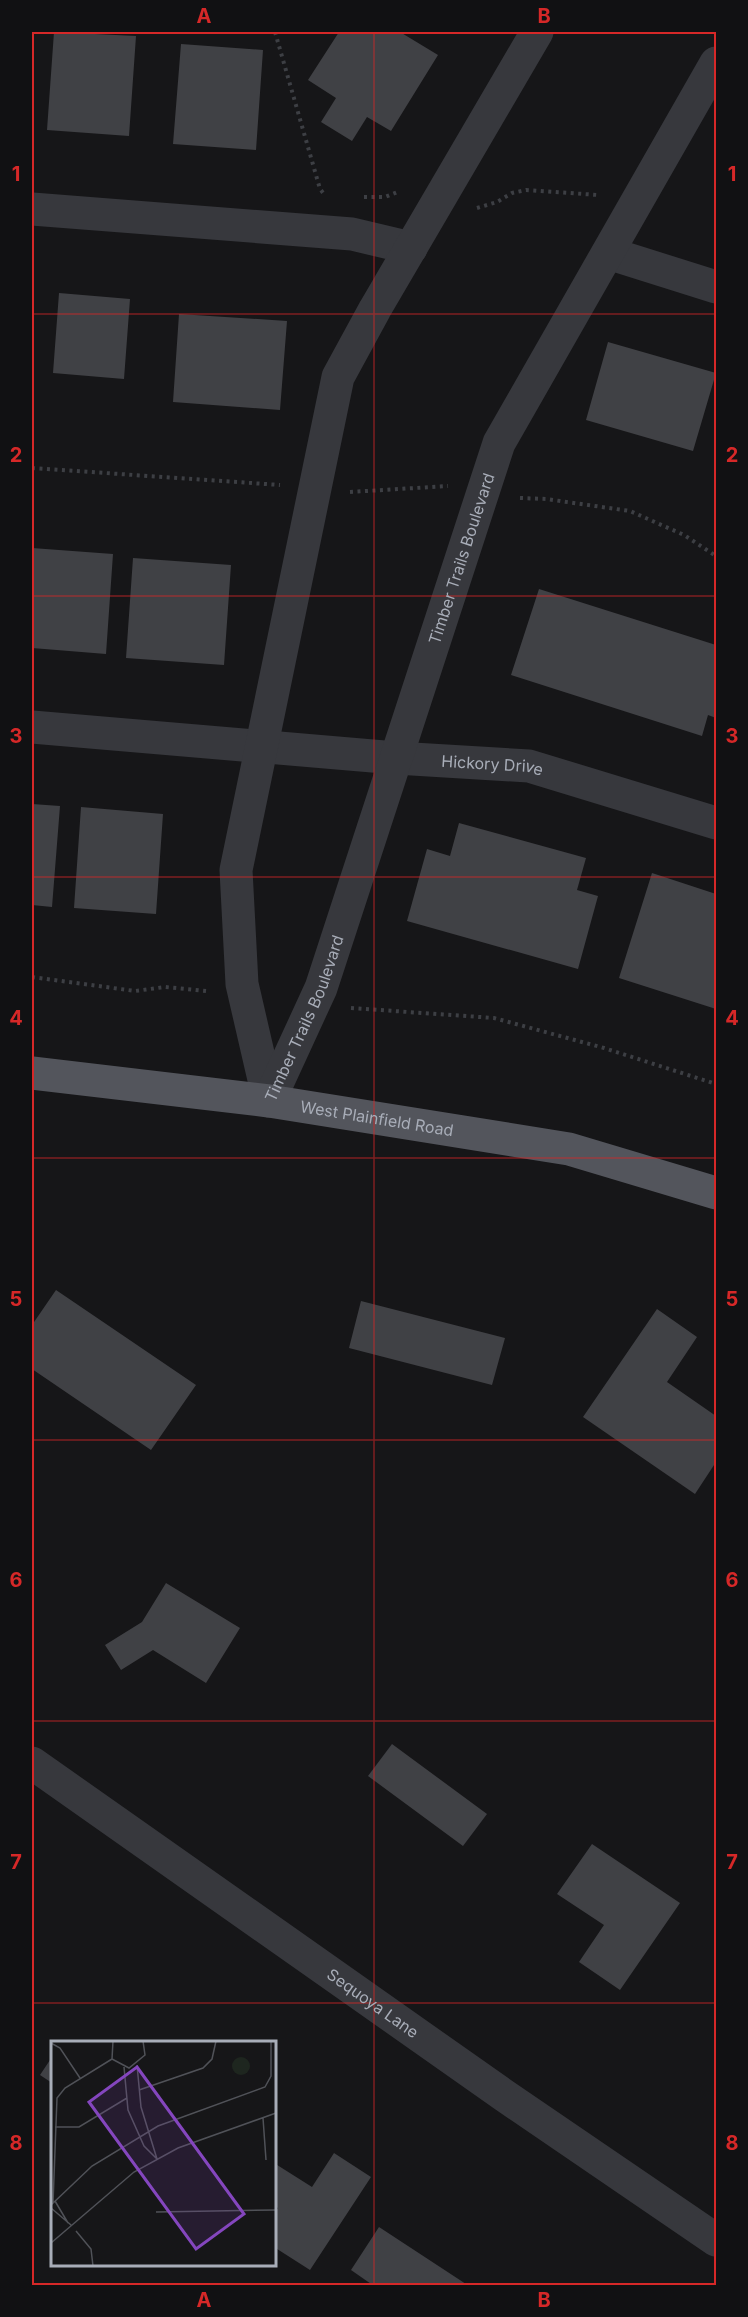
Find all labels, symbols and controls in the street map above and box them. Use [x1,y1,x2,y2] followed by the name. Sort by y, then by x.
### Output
[197,4,212,28] text: A
[537,4,551,28] text: B
[12,162,20,186] text: 1
[728,162,736,186] text: 1
[10,443,22,467] text: 2
[726,443,738,467] text: 2
[424,471,498,647] street label: Timber Trails Boulevard
[10,724,22,748] text: 3
[726,724,738,748] text: 3
[441,751,546,780] street label: Hickory Drive
[260,933,348,1105] street label: Timber Trails Boulevard
[9,1006,23,1030] text: 4
[725,1006,739,1030] text: 4
[299,1096,455,1140] street label: West Plainfield Road
[10,1287,22,1311] text: 5
[726,1287,738,1311] text: 5
[10,1568,23,1592] text: 6
[726,1568,739,1592] text: 6
[10,1850,22,1874] text: 7
[726,1850,738,1874] text: 7
[323,1964,423,2042] street label: Sequoya Lane
[51,2041,276,2266] inset map
[9,2131,23,2155] text: 8
[725,2131,739,2155] text: 8
[197,2288,212,2312] text: A
[537,2288,551,2312] text: B

